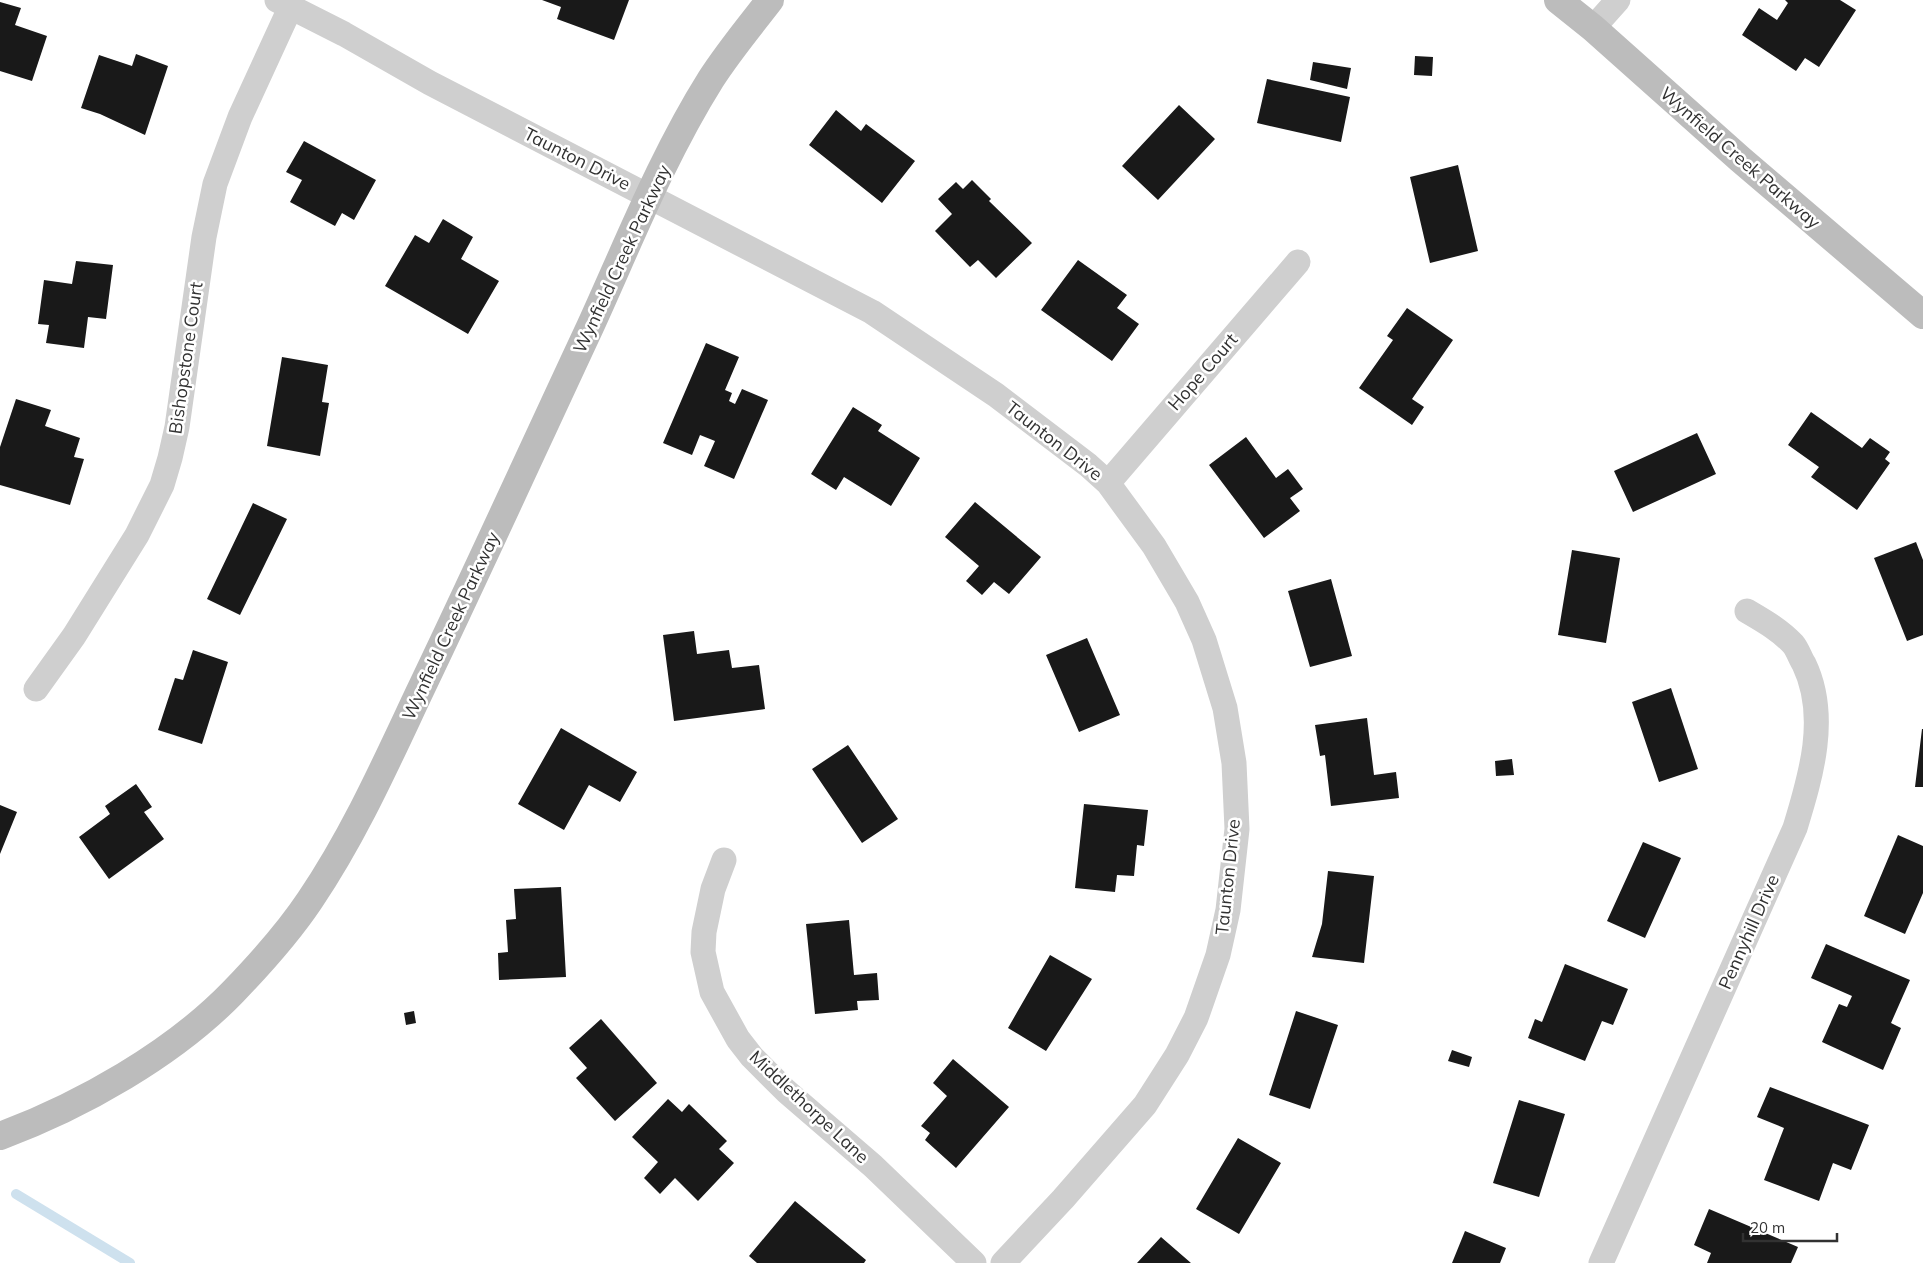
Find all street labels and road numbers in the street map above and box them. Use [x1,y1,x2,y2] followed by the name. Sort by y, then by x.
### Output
[1655,82,1826,234] street label: Wynfield Creek Parkway
[520,122,634,195] street label: Taunton Drive
[568,161,676,357] street label: Wynfield Creek Parkway
[163,281,208,435] street label: Bishopstone Court
[1163,328,1242,415] street label: Hope Court
[1001,396,1107,486] street label: Taunton Drive
[397,528,505,724] street label: Wynfield Creek Parkway
[1210,818,1245,936] street label: Taunton Drive
[1713,871,1784,993] street label: Pennyhill Drive
[745,1045,874,1168] street label: Middlethorpe Lane

